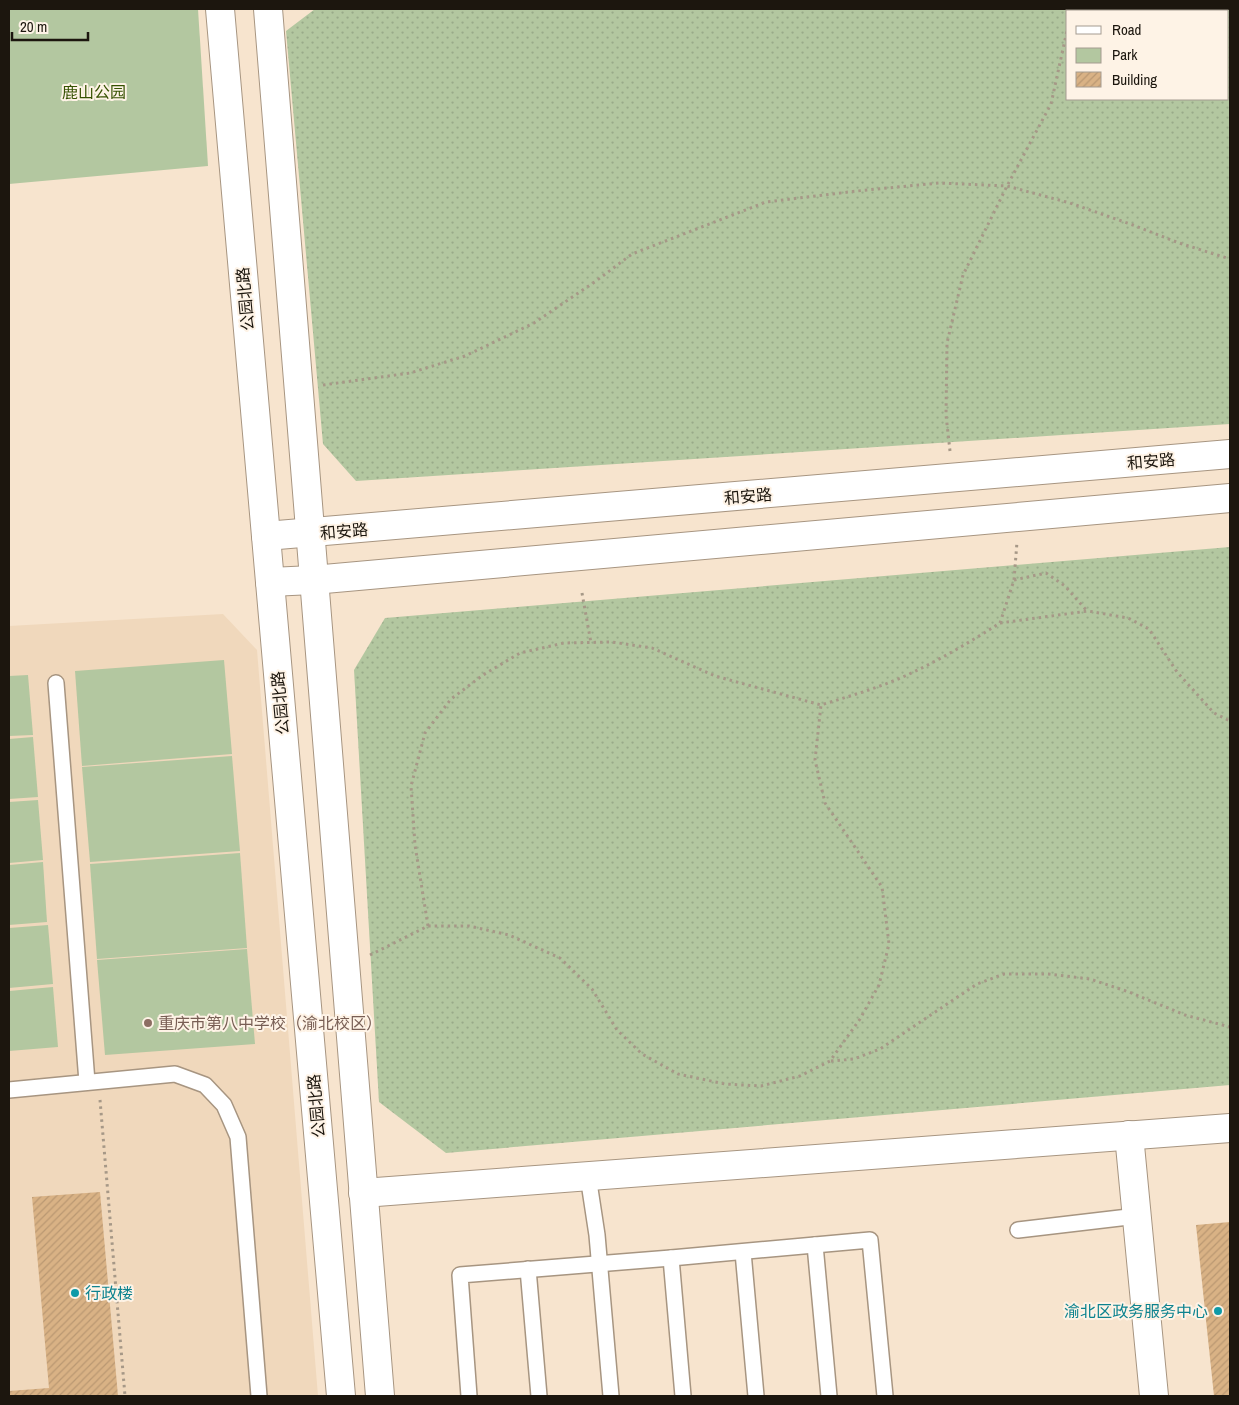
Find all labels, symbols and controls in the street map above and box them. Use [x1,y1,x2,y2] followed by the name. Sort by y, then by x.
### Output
[12,10,89,42] scale bar
[1066,10,1229,100] legend
[20,16,47,37] text: 20 m
[1112,19,1141,40] text: Road
[1112,44,1138,65] text: Park
[1112,69,1157,90] text: Building
[62,81,126,103] park label: 鹿山公园
[231,266,259,332] street label: 公园北路
[1126,448,1176,474] street label: 和安路
[723,483,773,509] street label: 和安路
[319,518,369,544] street label: 和安路
[266,670,294,736] street label: 公园北路
[158,1012,382,1034] place label: 重庆市第八中学校（渝北校区）
[142,1017,154,1029] marker: 重庆市第八中学校（渝北校区）
[302,1073,330,1139] street label: 公园北路
[85,1282,133,1304] place label: 行政楼
[69,1287,81,1299] marker: 行政楼
[1064,1300,1208,1322] place label: 渝北区政务服务中心
[1212,1305,1224,1317] marker: 渝北区政务服务中心

